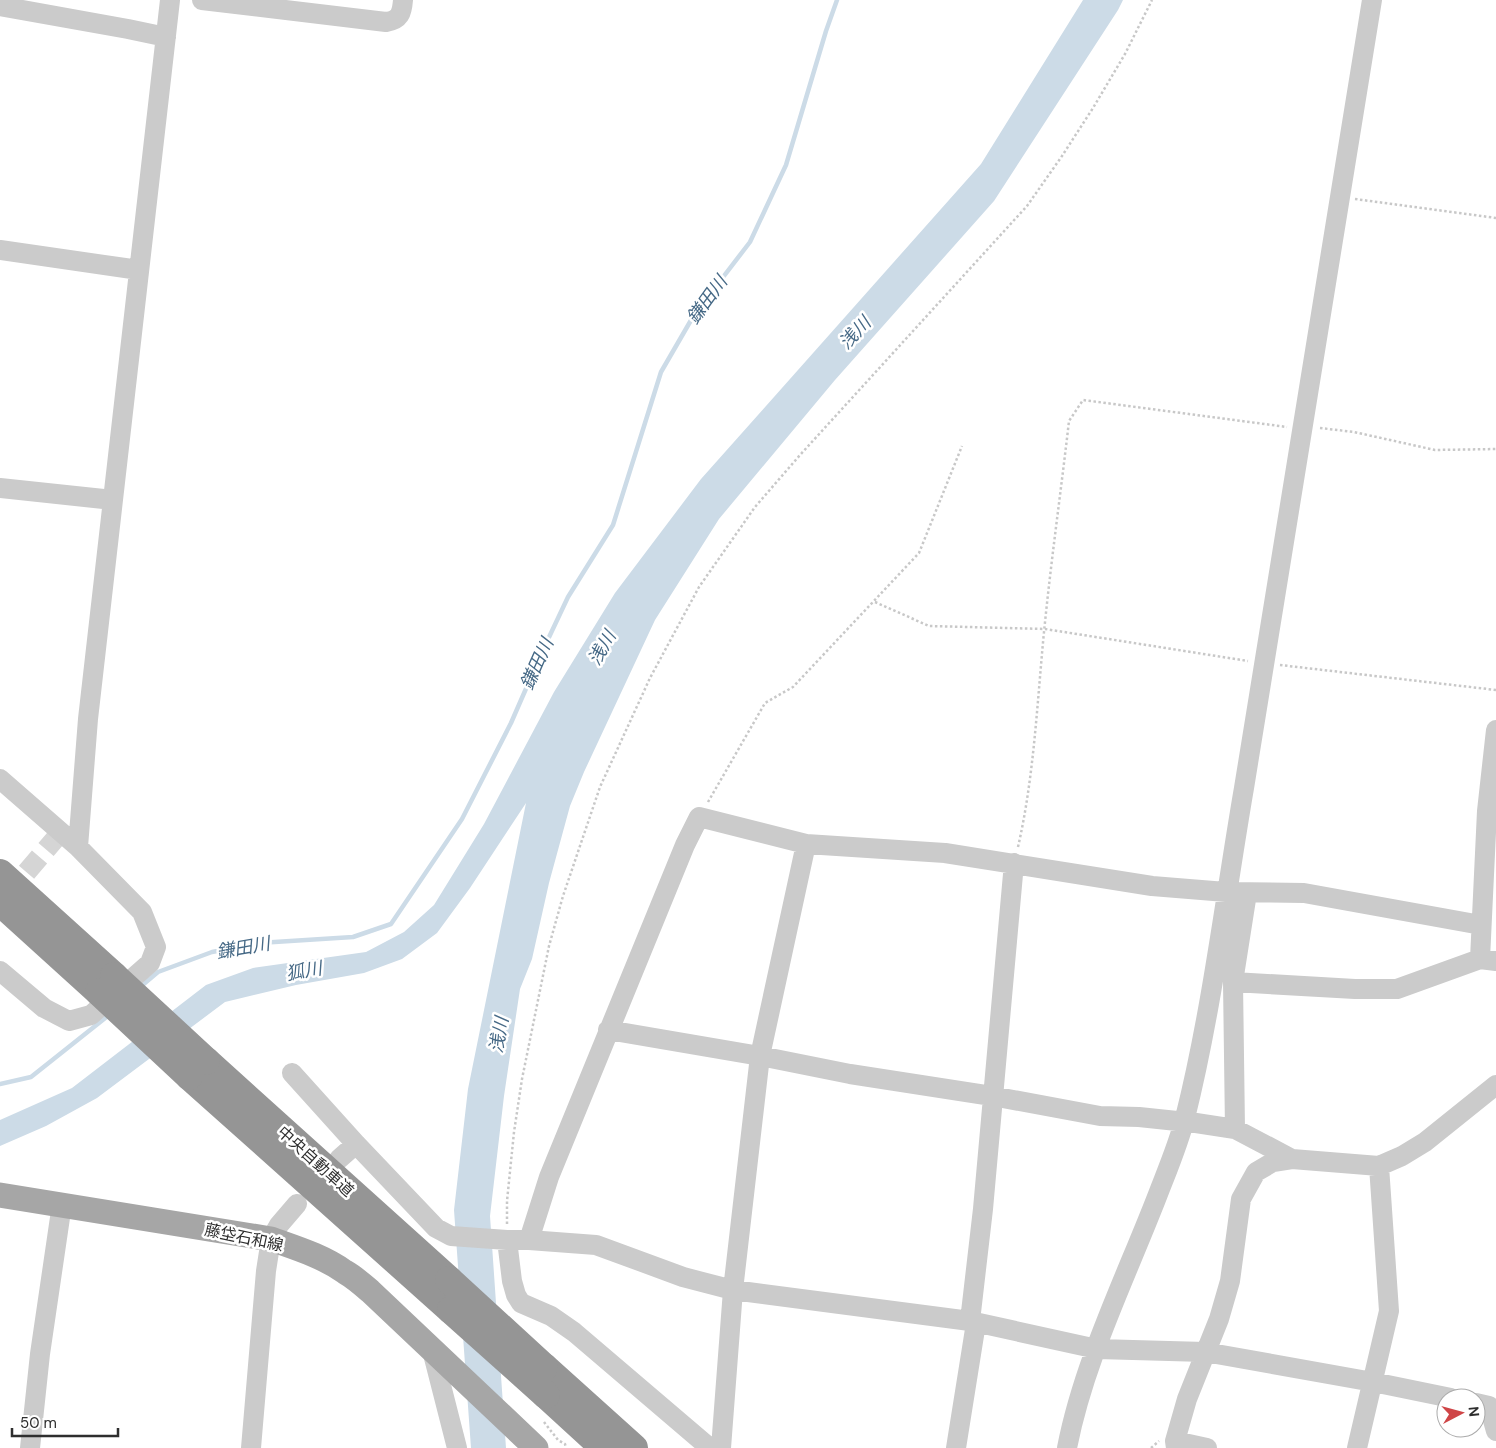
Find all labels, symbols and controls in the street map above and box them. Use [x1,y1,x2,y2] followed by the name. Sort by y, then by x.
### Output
[681,269,734,329] water label: 鎌田川
[834,310,877,354] water label: 浅川
[583,625,622,670] water label: 浅川
[515,633,560,694] water label: 鎌田川
[214,931,274,965] water label: 鎌田川
[284,956,326,986] water label: 狐川
[484,1013,514,1055] water label: 浅川
[273,1121,358,1201] street label: 中央自動車道
[203,1219,285,1256] street label: 藤垈石和線
[1436,1388,1486,1438] north arrow
[12,1406,119,1438] scale bar
[1464,1406,1483,1418] text: N
[20,1413,57,1433] text: 50 m

